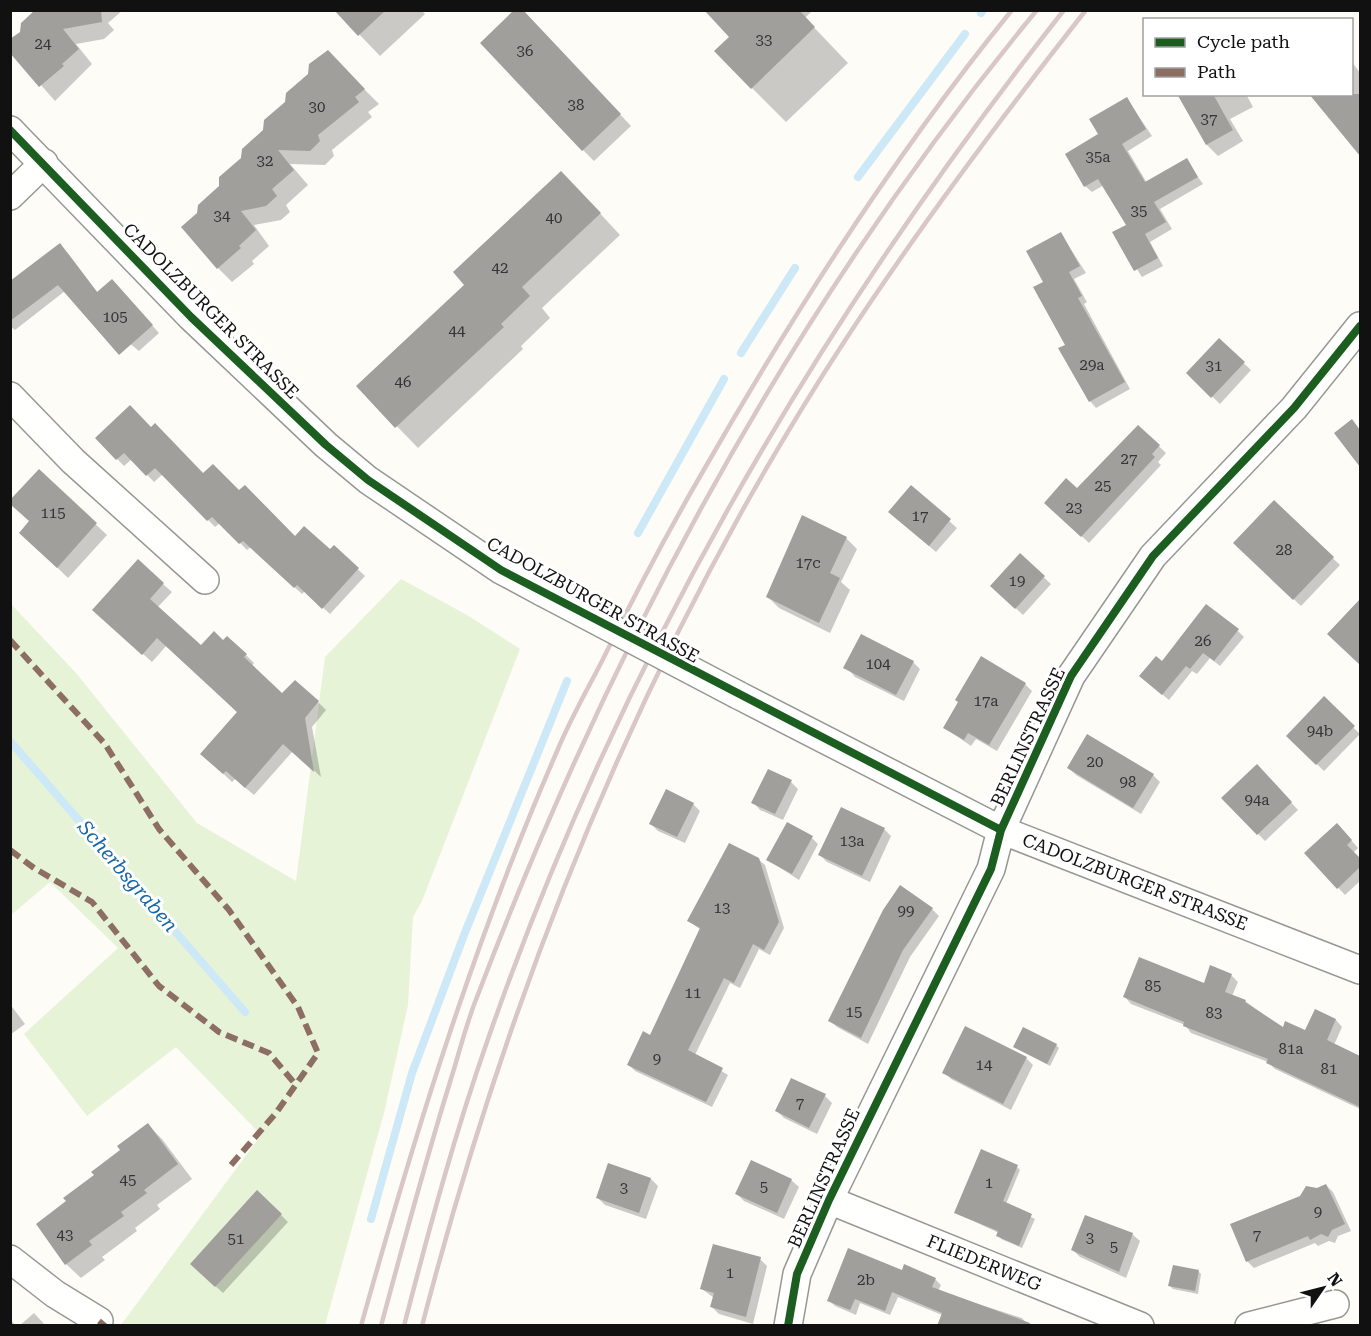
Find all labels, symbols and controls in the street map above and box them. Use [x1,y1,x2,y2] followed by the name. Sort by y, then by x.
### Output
[1143,18,1353,96] legend
[756,31,772,49] house number: 33
[1197,31,1290,52] text: Cycle path
[35,35,52,53] house number: 24
[517,42,533,60] house number: 36
[1197,61,1236,82] text: Path
[568,96,584,114] house number: 38
[309,98,325,116] house number: 30
[1201,110,1217,128] house number: 37
[1086,148,1110,166] house number: 35a
[257,152,273,170] house number: 32
[1131,202,1147,220] house number: 35
[214,207,231,225] house number: 34
[546,209,562,227] house number: 40
[119,218,304,403] street label: CADOLZBURGER STRASSE
[492,259,508,277] house number: 42
[102,308,128,326] house number: 105
[449,322,466,340] house number: 44
[1080,356,1104,374] house number: 29a
[1206,357,1222,375] house number: 31
[395,373,411,391] house number: 46
[1121,450,1137,468] house number: 27
[1095,477,1111,495] house number: 25
[1066,499,1082,517] house number: 23
[40,504,66,522] house number: 115
[912,507,928,525] house number: 17
[483,532,703,667] street label: CADOLZBURGER STRASSE
[1276,541,1292,559] house number: 28
[795,554,821,572] house number: 17c
[1009,572,1025,590] house number: 19
[1195,632,1211,650] house number: 26
[865,655,891,673] house number: 104
[986,664,1069,810] street label: BERLINSTRASSE
[974,692,998,710] house number: 17a
[1307,722,1333,740] house number: 94b
[1087,753,1103,771] house number: 20
[1120,773,1136,791] house number: 98
[1245,791,1269,809] house number: 94a
[72,814,183,937] water label: Scherbsgraben
[1020,829,1251,934] street label: CADOLZBURGER STRASSE
[840,832,864,850] house number: 13a
[714,899,730,917] house number: 13
[898,902,914,920] house number: 99
[1145,977,1161,995] house number: 85
[685,984,701,1002] house number: 11
[846,1003,862,1021] house number: 15
[1206,1004,1222,1022] house number: 83
[1279,1040,1303,1058] house number: 81a
[653,1050,661,1068] house number: 9
[976,1056,993,1074] house number: 14
[1321,1060,1337,1078] house number: 81
[796,1094,804,1112] house number: 7
[783,1105,864,1251] street label: BERLINSTRASSE
[120,1171,136,1189] house number: 45
[985,1174,993,1192] house number: 1
[760,1178,768,1196] house number: 5
[620,1179,628,1197] house number: 3
[1314,1203,1322,1221] house number: 9
[57,1226,73,1244] house number: 43
[1253,1226,1261,1244] house number: 7
[1086,1229,1094,1247] house number: 3
[228,1230,244,1248] house number: 51
[924,1230,1044,1295] street label: FLIEDERWEG
[1110,1238,1118,1256] house number: 5
[1293,1258,1353,1318] north arrow
[726,1264,734,1282] house number: 1
[1324,1269,1346,1290] text: N
[857,1271,875,1289] house number: 2b

